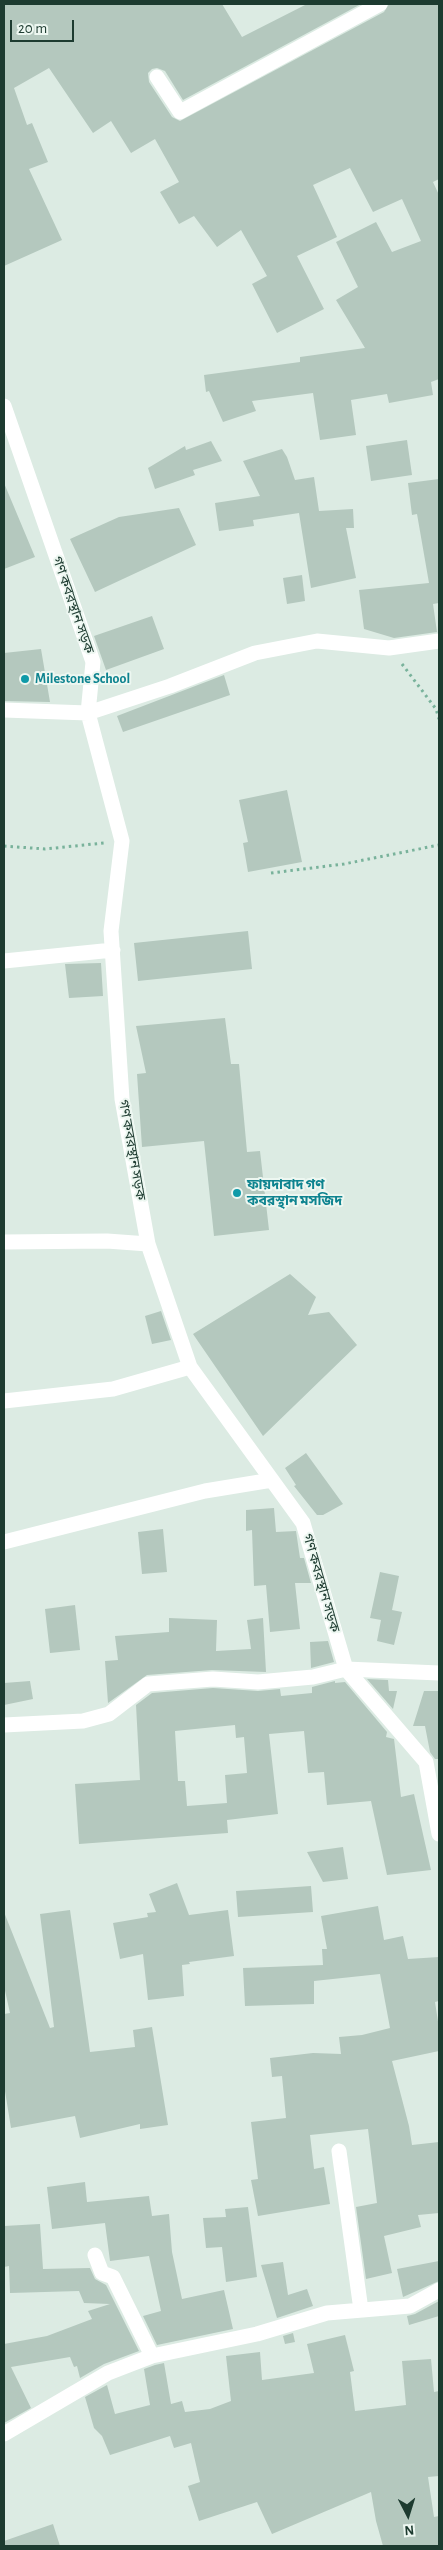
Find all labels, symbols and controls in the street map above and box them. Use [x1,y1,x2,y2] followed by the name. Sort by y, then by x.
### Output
[12,10,76,42] scale bar
[18,21,47,36] text: 20 m
[48,554,98,656] street label: গণ কবরস্থান সড়ক
[35,671,130,687] place label: Milestone School
[19,673,31,685] marker: Milestone School
[115,1098,149,1202] street label: গণ কবরস্থান সড়ক
[247,1177,342,1210] place label: ফায়দাবাদ গণ কবরস্থান মসজিদ
[231,1187,243,1199] marker: ফায়দাবাদ গণ কবরস্থান মসজিদ
[299,1532,343,1634] street label: গণ কবরস্থান সড়ক
[383,2490,433,2540] north arrow
[404,2523,415,2537] text: N

